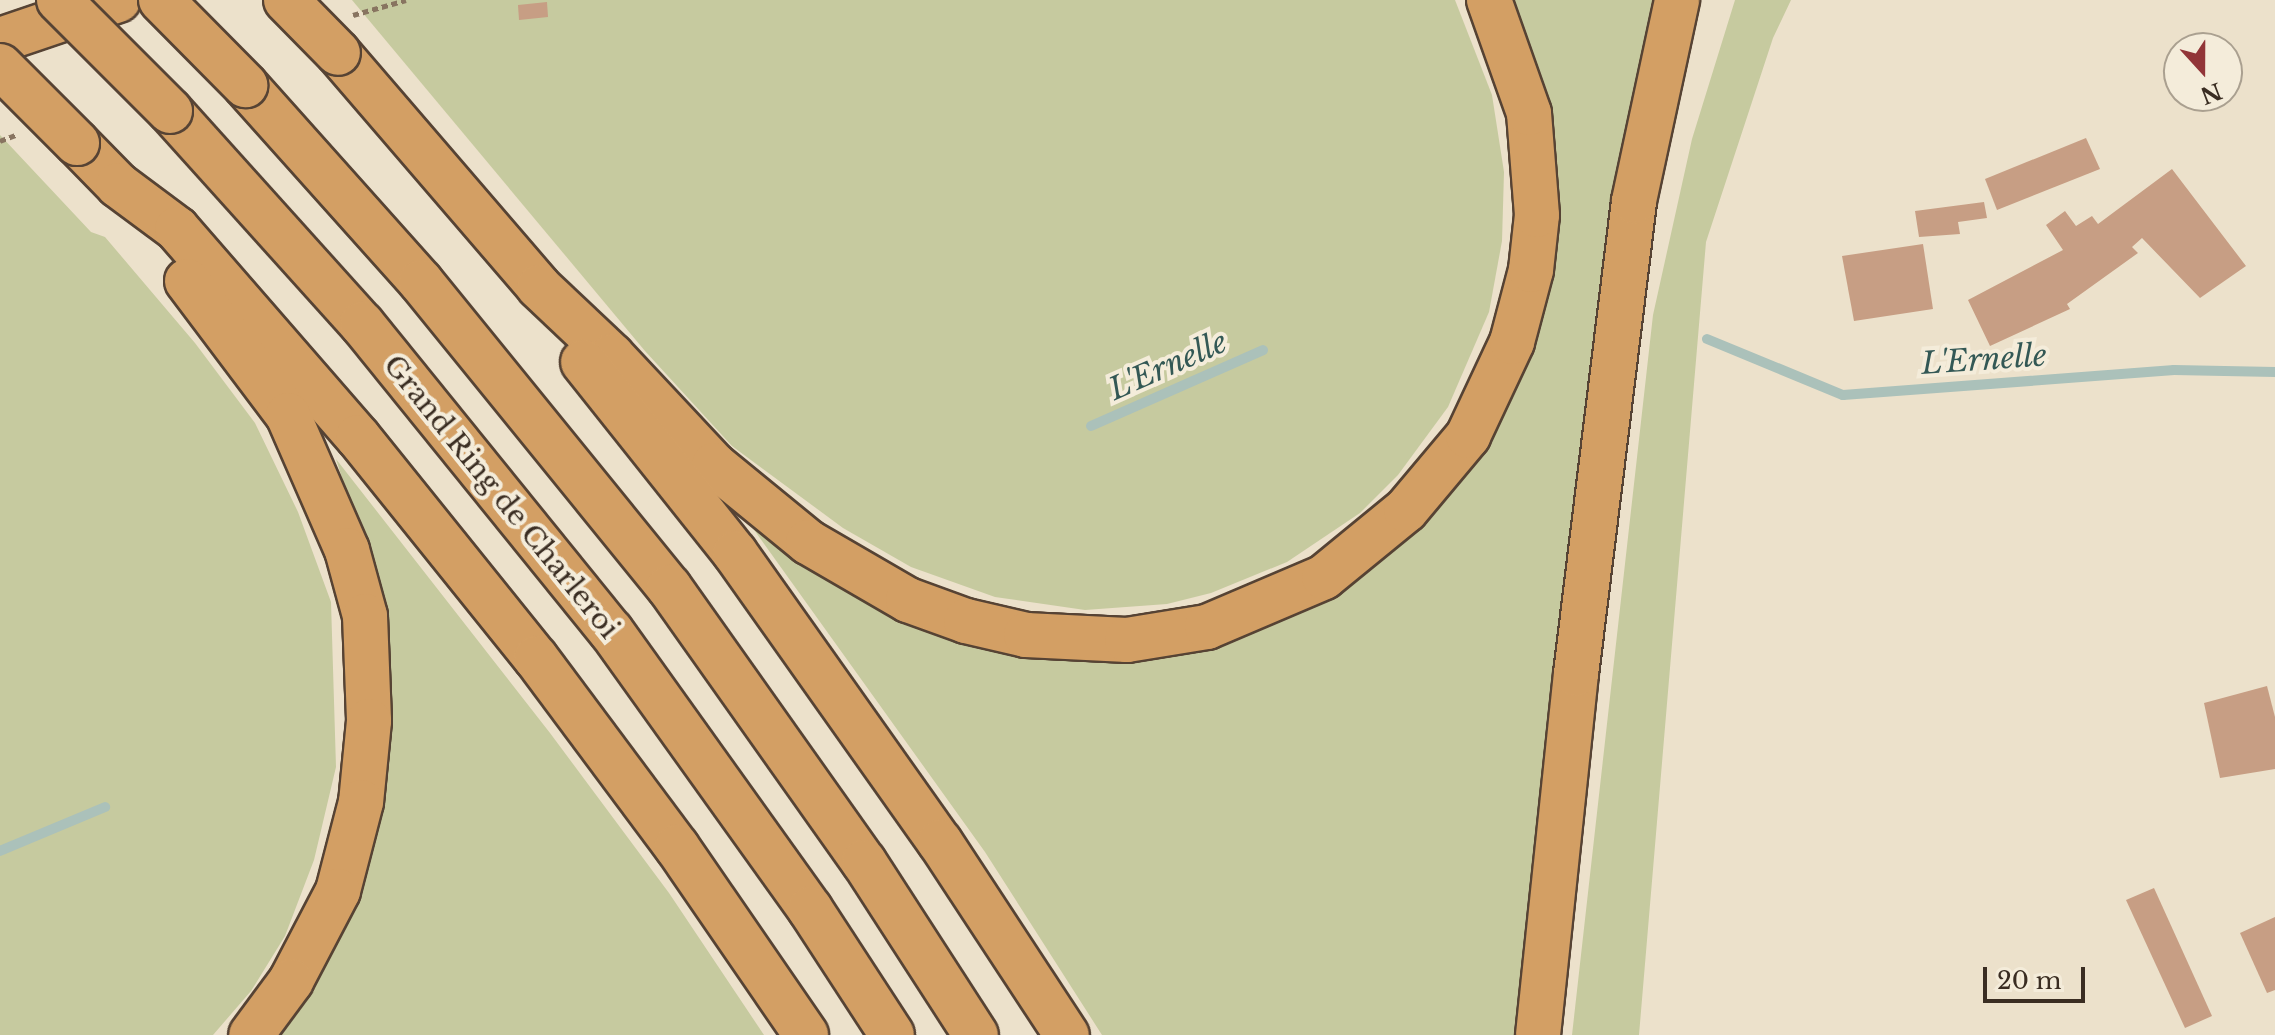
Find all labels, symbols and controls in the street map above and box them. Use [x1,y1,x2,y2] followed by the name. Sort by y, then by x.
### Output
[2163,32,2243,112] north arrow
[2197,77,2226,109] text: N
[1103,324,1233,408] water label: L'Ernelle
[1920,338,2048,382] water label: L'Ernelle
[376,349,626,645] street label: Grand Ring de Charleroi
[1987,951,2089,1001] scale bar
[1997,966,2062,995] text: 20 m

